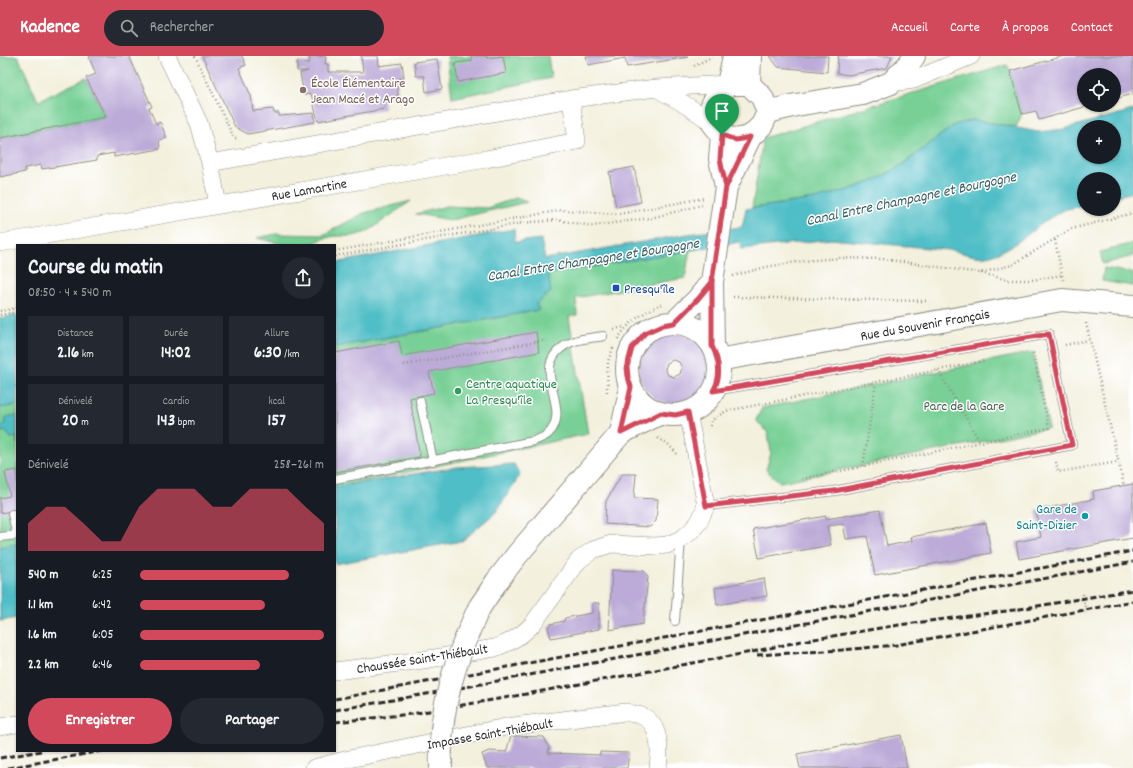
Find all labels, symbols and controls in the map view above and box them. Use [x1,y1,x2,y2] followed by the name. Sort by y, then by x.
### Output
[104,10,384,46] search box
[20,15,80,42] text: Kadence
[118,17,140,39] icon: search
[150,17,214,39] text: Rechercher
[891,18,928,38] text: Accueil
[950,18,980,38] text: Carte
[1002,18,1049,38] text: À propos
[1071,18,1113,38] text: Contact
[1077,68,1121,216] map controls
[1077,68,1121,112] button: locate
[311,74,414,110] place label: École Élémentaire Jean Macé et Arago
[298,85,308,95] marker: École Élémentaire Jean Macé et Arago
[705,94,739,135] pin
[711,100,733,122] icon: arrive
[1077,120,1121,164] button: +
[804,167,1020,233] water label: Canal Entre Champagne et Bourgogne
[1077,172,1121,216] button: −
[270,175,349,207] street label: Rue Lamartine
[486,233,702,289] water label: Canal Entre Champagne et Bourgogne
[28,253,163,284] text: Course du matin
[282,257,324,299] button: share
[624,280,675,300] place label: Presqu'île
[611,283,621,293] marker: Presqu'île
[28,284,111,303] text: 08:50 · 4 × 540 m
[859,305,992,347] street label: Rue du Souvenir Français
[57,326,93,342] text: Distance
[164,326,188,342] text: Durée
[264,326,289,342] text: Allure
[57,342,79,366] text: 2.16
[161,342,191,366] text: 14:02
[254,342,282,366] text: 6:30
[79,347,94,363] text: km
[282,347,300,363] text: /km
[466,375,557,411] place label: Centre aquatique La Presqu'île
[453,386,463,396] marker: Centre aquatique La Presqu'île
[58,394,92,410] text: Dénivelé
[163,394,189,410] text: Cardio
[268,394,285,410] text: kcal
[924,397,1004,417] park label: Parc de la Gare
[62,410,79,434] text: 20
[157,410,175,434] text: 143
[268,410,286,434] text: 157
[79,415,89,431] text: m
[175,415,195,431] text: bpm
[28,456,69,475] text: Dénivelé
[274,456,324,475] text: 258–261 m
[1016,500,1078,536] place label: Gare de Saint-Dizier
[1080,511,1090,521] marker: Gare de Saint-Dizier
[28,566,58,585] text: 540 m
[92,566,112,585] text: 6:25
[28,596,53,615] text: 1.1 km
[92,596,112,615] text: 6:42
[28,626,57,645] text: 1.6 km
[92,626,114,645] text: 6:05
[355,640,489,680] street label: Chaussée Saint-Thiébault
[28,656,59,675] text: 2.2 km
[92,656,112,675] text: 6:46
[28,698,172,744] button: Enregistrer
[180,698,324,744] button: Partager
[426,714,555,756] street label: Impasse Saint-Thiébault

